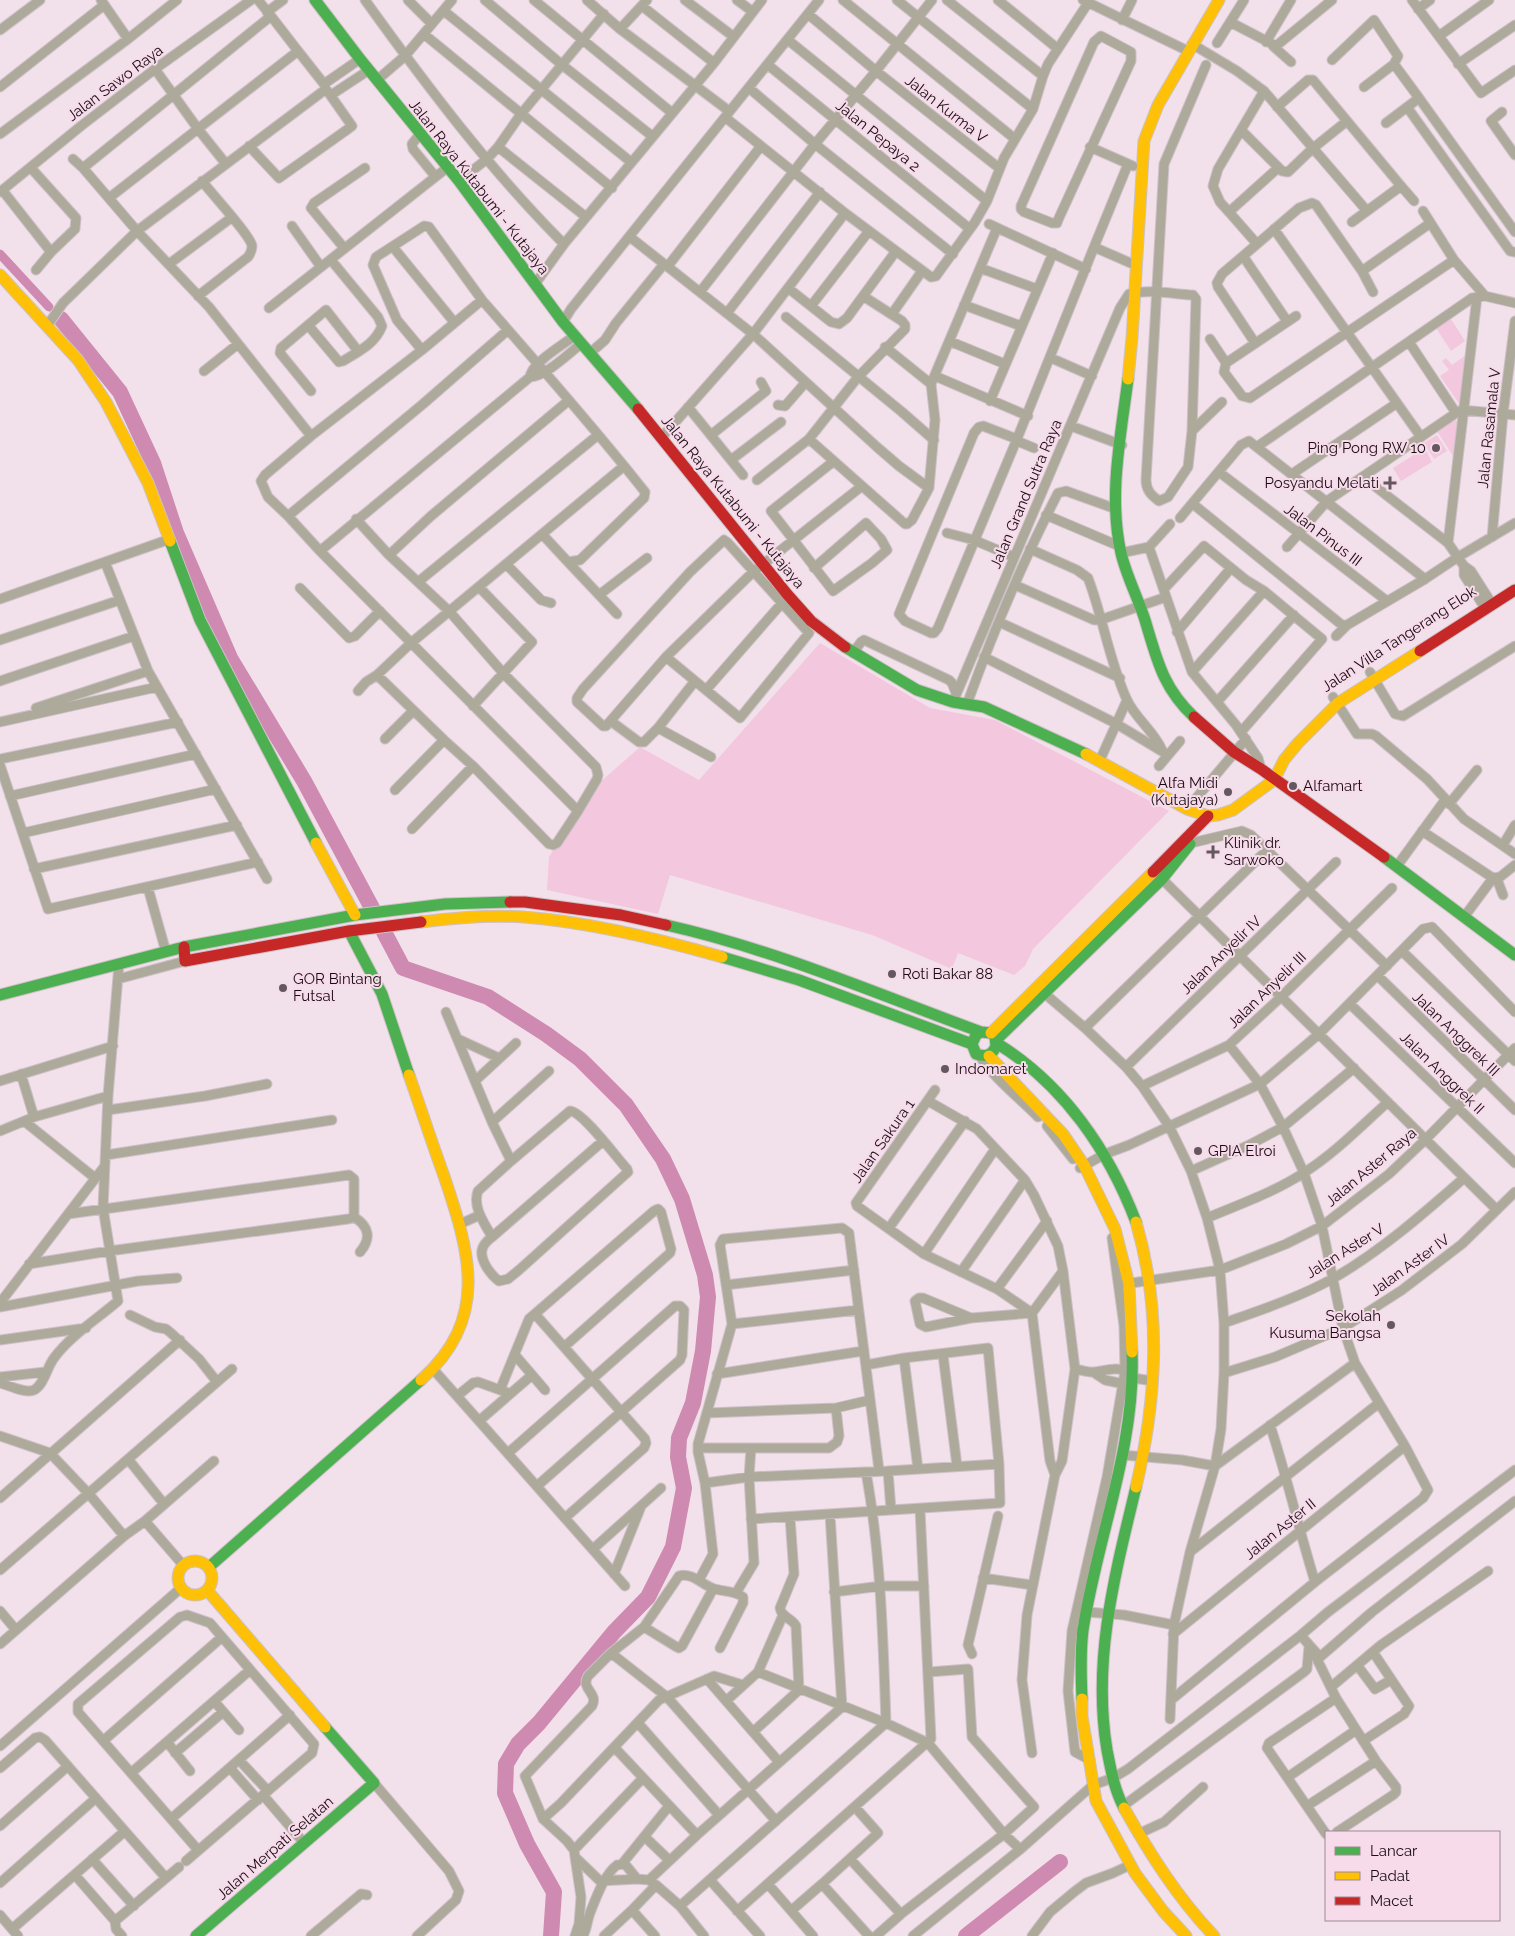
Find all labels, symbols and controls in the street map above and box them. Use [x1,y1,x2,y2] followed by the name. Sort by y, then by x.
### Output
[63,41,167,125] street label: Jalan Sawo Raya
[901,71,991,147] street label: Jalan Kurma V
[405,96,553,278] street label: Jalan Raya Kutabumi - Kutajaya
[832,97,924,176] street label: Jalan Pepaya 2
[1474,367,1504,489] street label: Jalan Rasamala V
[658,412,808,592] street label: Jalan Raya Kutabumi - Kutajaya
[986,417,1066,571] street label: Jalan Grand Sutra Raya
[1308,439,1426,457] place label: Ping Pong RW 10
[1430,442,1442,454] marker: Ping Pong RW 10
[1265,474,1379,492] place label: Posyandu Melati
[1383,476,1397,490] marker: Posyandu Melati
[1281,500,1365,570] street label: Jalan Pinus III
[1318,582,1480,696] street label: Jalan Villa Tangerang Elok
[1151,774,1218,809] place label: Alfa Midi (Kutajaya)
[1303,777,1363,795] place label: Alfamart
[1287,780,1299,792] marker: Alfamart
[1222,786,1234,798] marker: Alfa Midi (Kutajaya)
[1224,834,1284,869] place label: Klinik dr. Sarwoko
[1206,845,1220,859] marker: Klinik dr. Sarwoko
[1177,912,1265,998] street label: Jalan Anyelir IV
[1224,948,1310,1032] street label: Jalan Anyelir III
[902,965,993,983] place label: Roti Bakar 88
[886,968,898,980] marker: Roti Bakar 88
[293,970,382,1005] place label: GOR Bintang Futsal
[277,982,289,994] marker: GOR Bintang Futsal
[1409,988,1503,1080] street label: Jalan Anggrek III
[1396,1028,1488,1118] street label: Jalan Anggrek II
[955,1060,1026,1078] place label: Indomaret
[939,1063,951,1075] marker: Indomaret
[848,1095,919,1186] street label: Jalan Sakura 1
[1322,1124,1420,1210] street label: Jalan Aster Raya
[1208,1142,1276,1160] place label: GPIA Elroi
[1192,1145,1204,1157] marker: GPIA Elroi
[1302,1220,1388,1282] street label: Jalan Aster V
[1367,1230,1453,1300] street label: Jalan Aster IV
[1269,1307,1381,1342] place label: Sekolah Kusuma Bangsa
[1385,1319,1397,1331] marker: Sekolah Kusuma Bangsa
[1241,1495,1319,1563] street label: Jalan Aster II
[213,1792,337,1904] street label: Jalan Merpati Selatan
[1325,1831,1500,1921] legend
[1370,1842,1418,1860] text: Lancar
[1370,1867,1410,1885] text: Padat
[1370,1892,1413,1910] text: Macet

